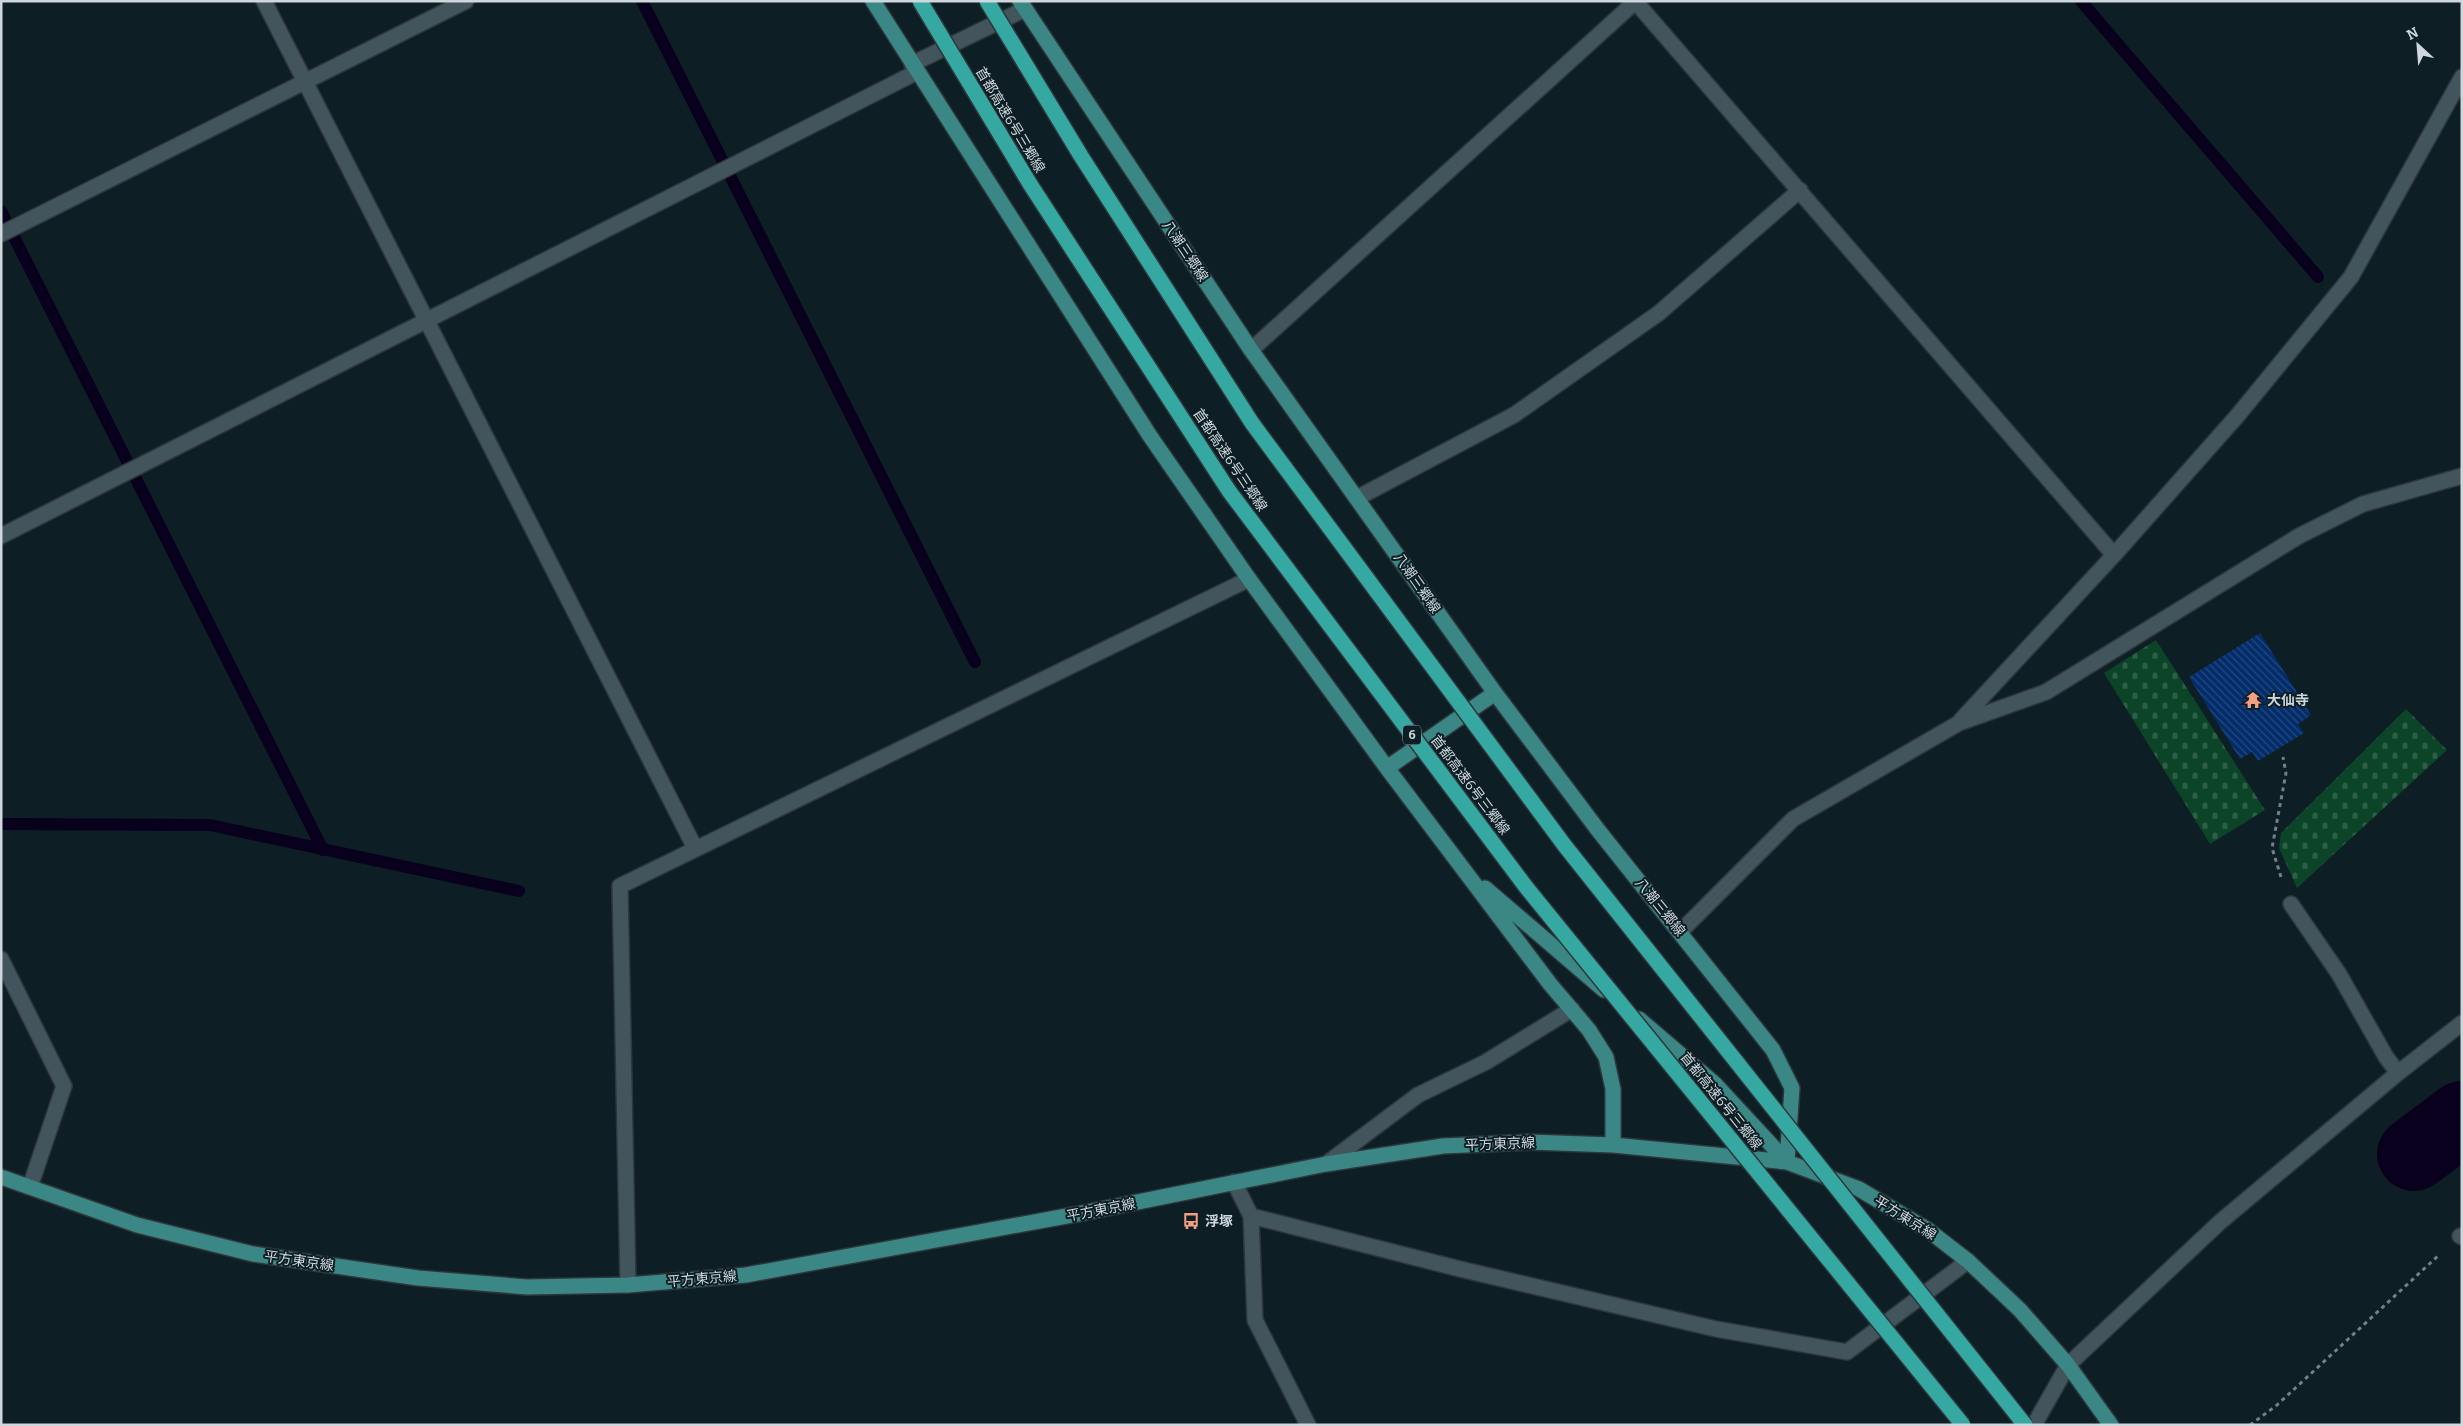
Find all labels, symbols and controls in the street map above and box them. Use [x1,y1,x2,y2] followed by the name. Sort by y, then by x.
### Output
[2393,20,2443,70] north arrow
[2404,24,2421,44] text: N
[972,64,1048,176] street label: 首都高速6号三郷線
[1158,217,1212,285] street label: 八潮三郷線
[1189,405,1271,515] street label: 首都高速6号三郷線
[1390,549,1444,617] street label: 八潮三郷線
[2243,690,2263,710] temple icon: 大仙寺
[2267,692,2309,709] place label: 大仙寺
[1403,726,1421,744] road number: 6
[1427,732,1513,838] street label: 首都高速6号三郷線
[1631,874,1689,940] street label: 八潮三郷線
[1677,1049,1765,1153] street label: 首都高速6号三郷線
[1465,1134,1535,1154] street label: 平方東京線
[1871,1192,1939,1244] street label: 平方東京線
[1065,1195,1137,1225] street label: 平方東京線
[1181,1211,1201,1231] bus stop icon: 浮塚
[1205,1213,1233,1230] place label: 浮塚
[263,1248,335,1274] street label: 平方東京線
[666,1267,738,1291] street label: 平方東京線

